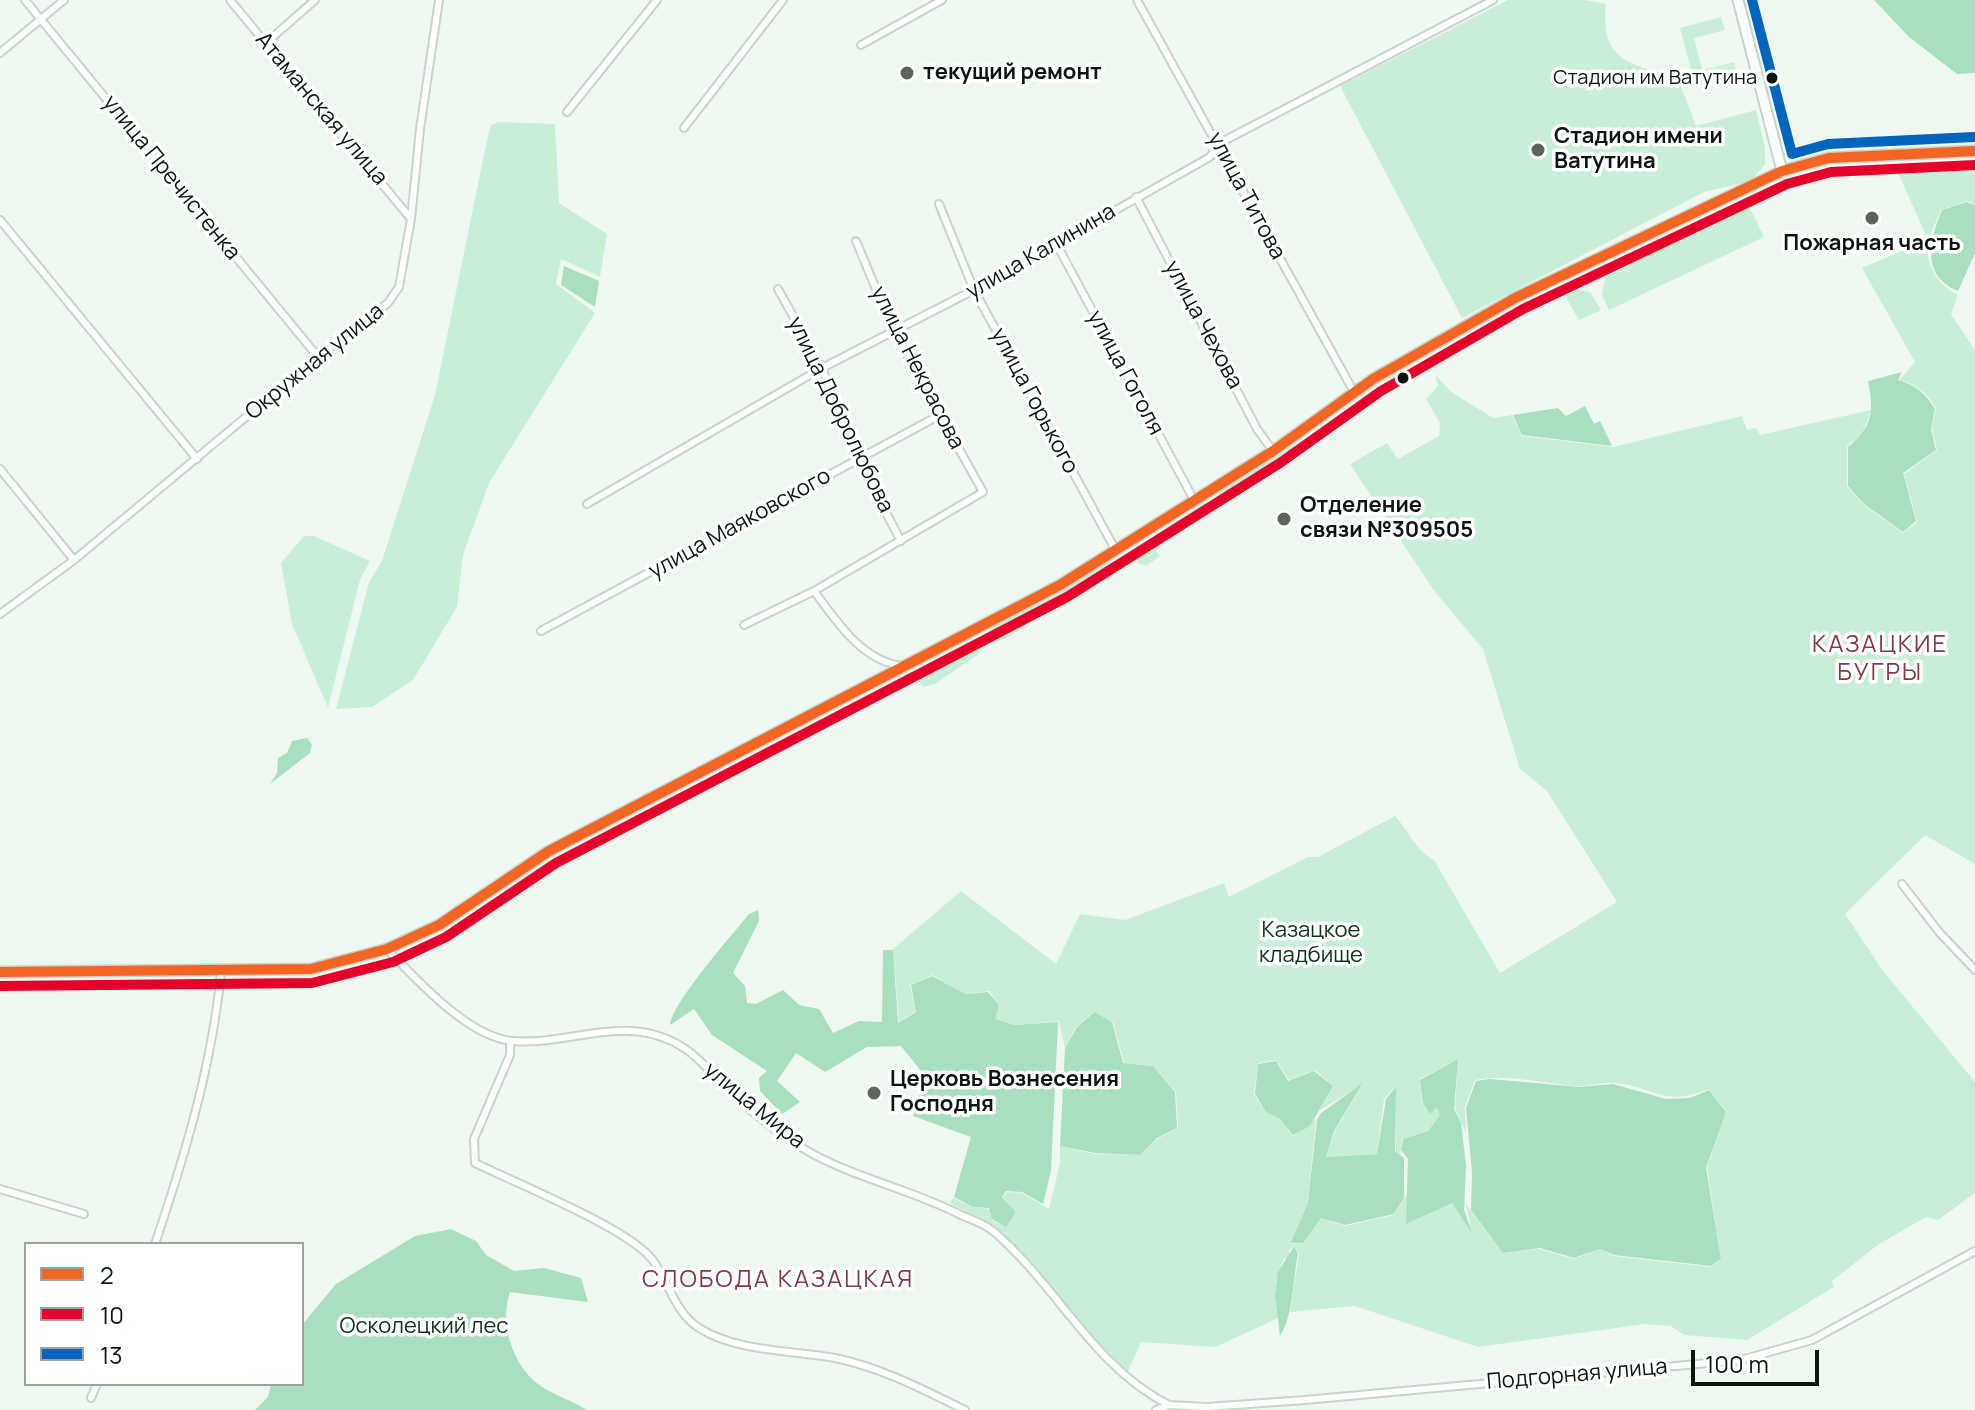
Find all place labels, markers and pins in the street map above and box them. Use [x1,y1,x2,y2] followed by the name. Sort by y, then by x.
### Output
[923,60,1102,86] place label: текущий ремонт
[898,64,916,82] marker: текущий ремонт
[1553,66,1757,90] place label: Стадион им Ватутина
[1764,70,1780,86] marker: Стадион им Ватутина
[1554,124,1723,176] place label: Стадион имени Ватутина
[1529,141,1547,159] marker: Стадион имени Ватутина
[1863,209,1881,227] marker: Пожарная часть
[1783,231,1961,257] place label: Пожарная часть
[1395,370,1411,386] unlabelled marker
[1300,493,1473,544] place label: Отделение связи №309505
[1275,510,1293,528] marker: Отделение связи №309505
[890,1067,1119,1118] place label: Церковь Вознесения Господня
[865,1084,883,1102] marker: Церковь Вознесения Господня

